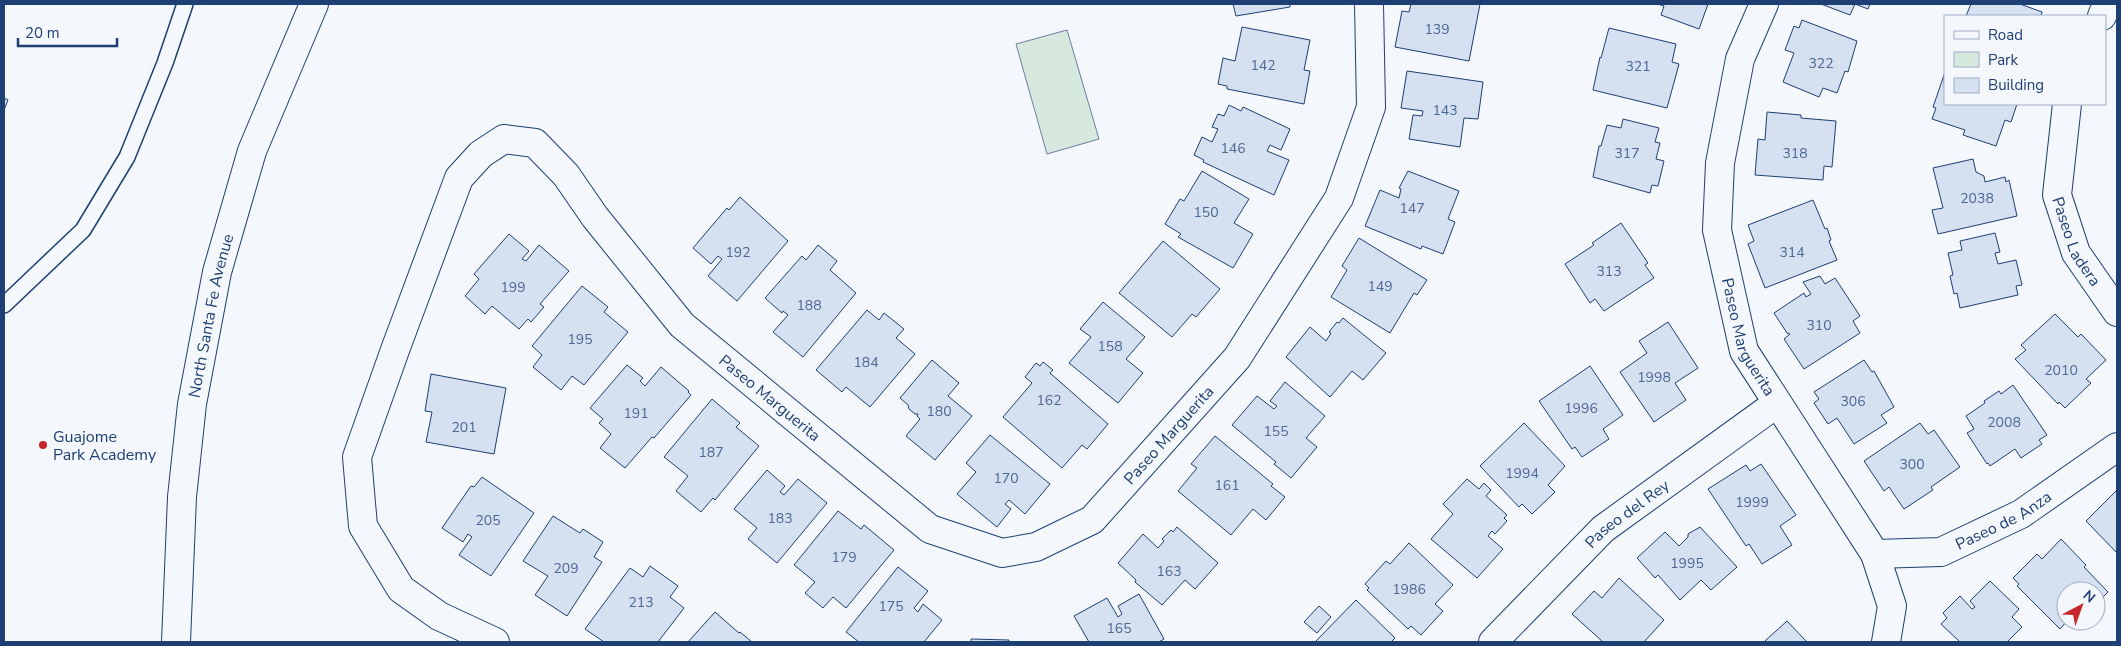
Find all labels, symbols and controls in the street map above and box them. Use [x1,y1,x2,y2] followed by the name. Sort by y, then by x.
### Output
[18,15,116,47] scale bar
[1944,15,2106,105] legend
[1424,20,1450,39] house number: 139
[25,23,60,43] text: 20 m
[1988,25,2023,45] text: Road
[1988,50,2018,70] text: Park
[1808,54,1834,73] house number: 322
[1250,56,1276,75] house number: 142
[1625,57,1651,76] house number: 321
[1988,75,2044,95] text: Building
[1432,101,1458,120] house number: 143
[1220,139,1246,158] house number: 146
[1614,144,1640,163] house number: 317
[1782,144,1808,163] house number: 318
[1960,189,1994,208] house number: 2038
[2046,194,2106,291] street label: Paseo Ladera
[1399,199,1425,218] house number: 147
[1193,203,1219,222] house number: 150
[183,231,239,399] street label: North Santa Fe Avenue
[725,243,751,262] house number: 192
[1779,243,1805,262] house number: 314
[1596,262,1622,281] house number: 313
[1716,276,1780,400] street label: Paseo Marguerita
[1367,277,1393,296] house number: 149
[500,278,526,297] house number: 199
[796,296,822,315] house number: 188
[1806,316,1832,335] house number: 310
[567,330,593,349] house number: 195
[1097,337,1123,356] house number: 158
[714,350,825,447] street label: Paseo Marguerita
[853,353,879,372] house number: 184
[2044,361,2078,380] house number: 2010
[1637,368,1671,387] house number: 1998
[1119,381,1219,490] street label: Paseo Marguerita
[1036,391,1062,410] house number: 162
[1840,392,1866,411] house number: 306
[1564,399,1598,418] house number: 1996
[926,402,952,421] house number: 180
[623,404,649,423] house number: 191
[1987,413,2021,432] house number: 2008
[451,418,477,437] house number: 201
[1263,422,1289,441] house number: 155
[53,426,157,466] place label: Guajome Park Academy
[37,439,49,451] marker: Guajome Park Academy
[698,443,724,462] house number: 187
[1899,455,1925,474] house number: 300
[1505,464,1539,483] house number: 1994
[993,469,1019,488] house number: 170
[1580,474,1675,553] street label: Paseo del Rey
[1214,476,1240,495] house number: 161
[1952,486,2056,556] street label: Paseo de Anza
[1735,493,1769,512] house number: 1999
[767,509,793,528] house number: 183
[475,511,501,530] house number: 205
[831,548,857,567] house number: 179
[1670,554,1704,573] house number: 1995
[553,559,579,578] house number: 209
[1156,562,1182,581] house number: 163
[1392,580,1426,599] house number: 1986
[2056,581,2106,631] north arrow
[2079,586,2099,607] text: N
[628,593,654,612] house number: 213
[878,597,904,616] house number: 175
[1106,619,1132,638] house number: 165

